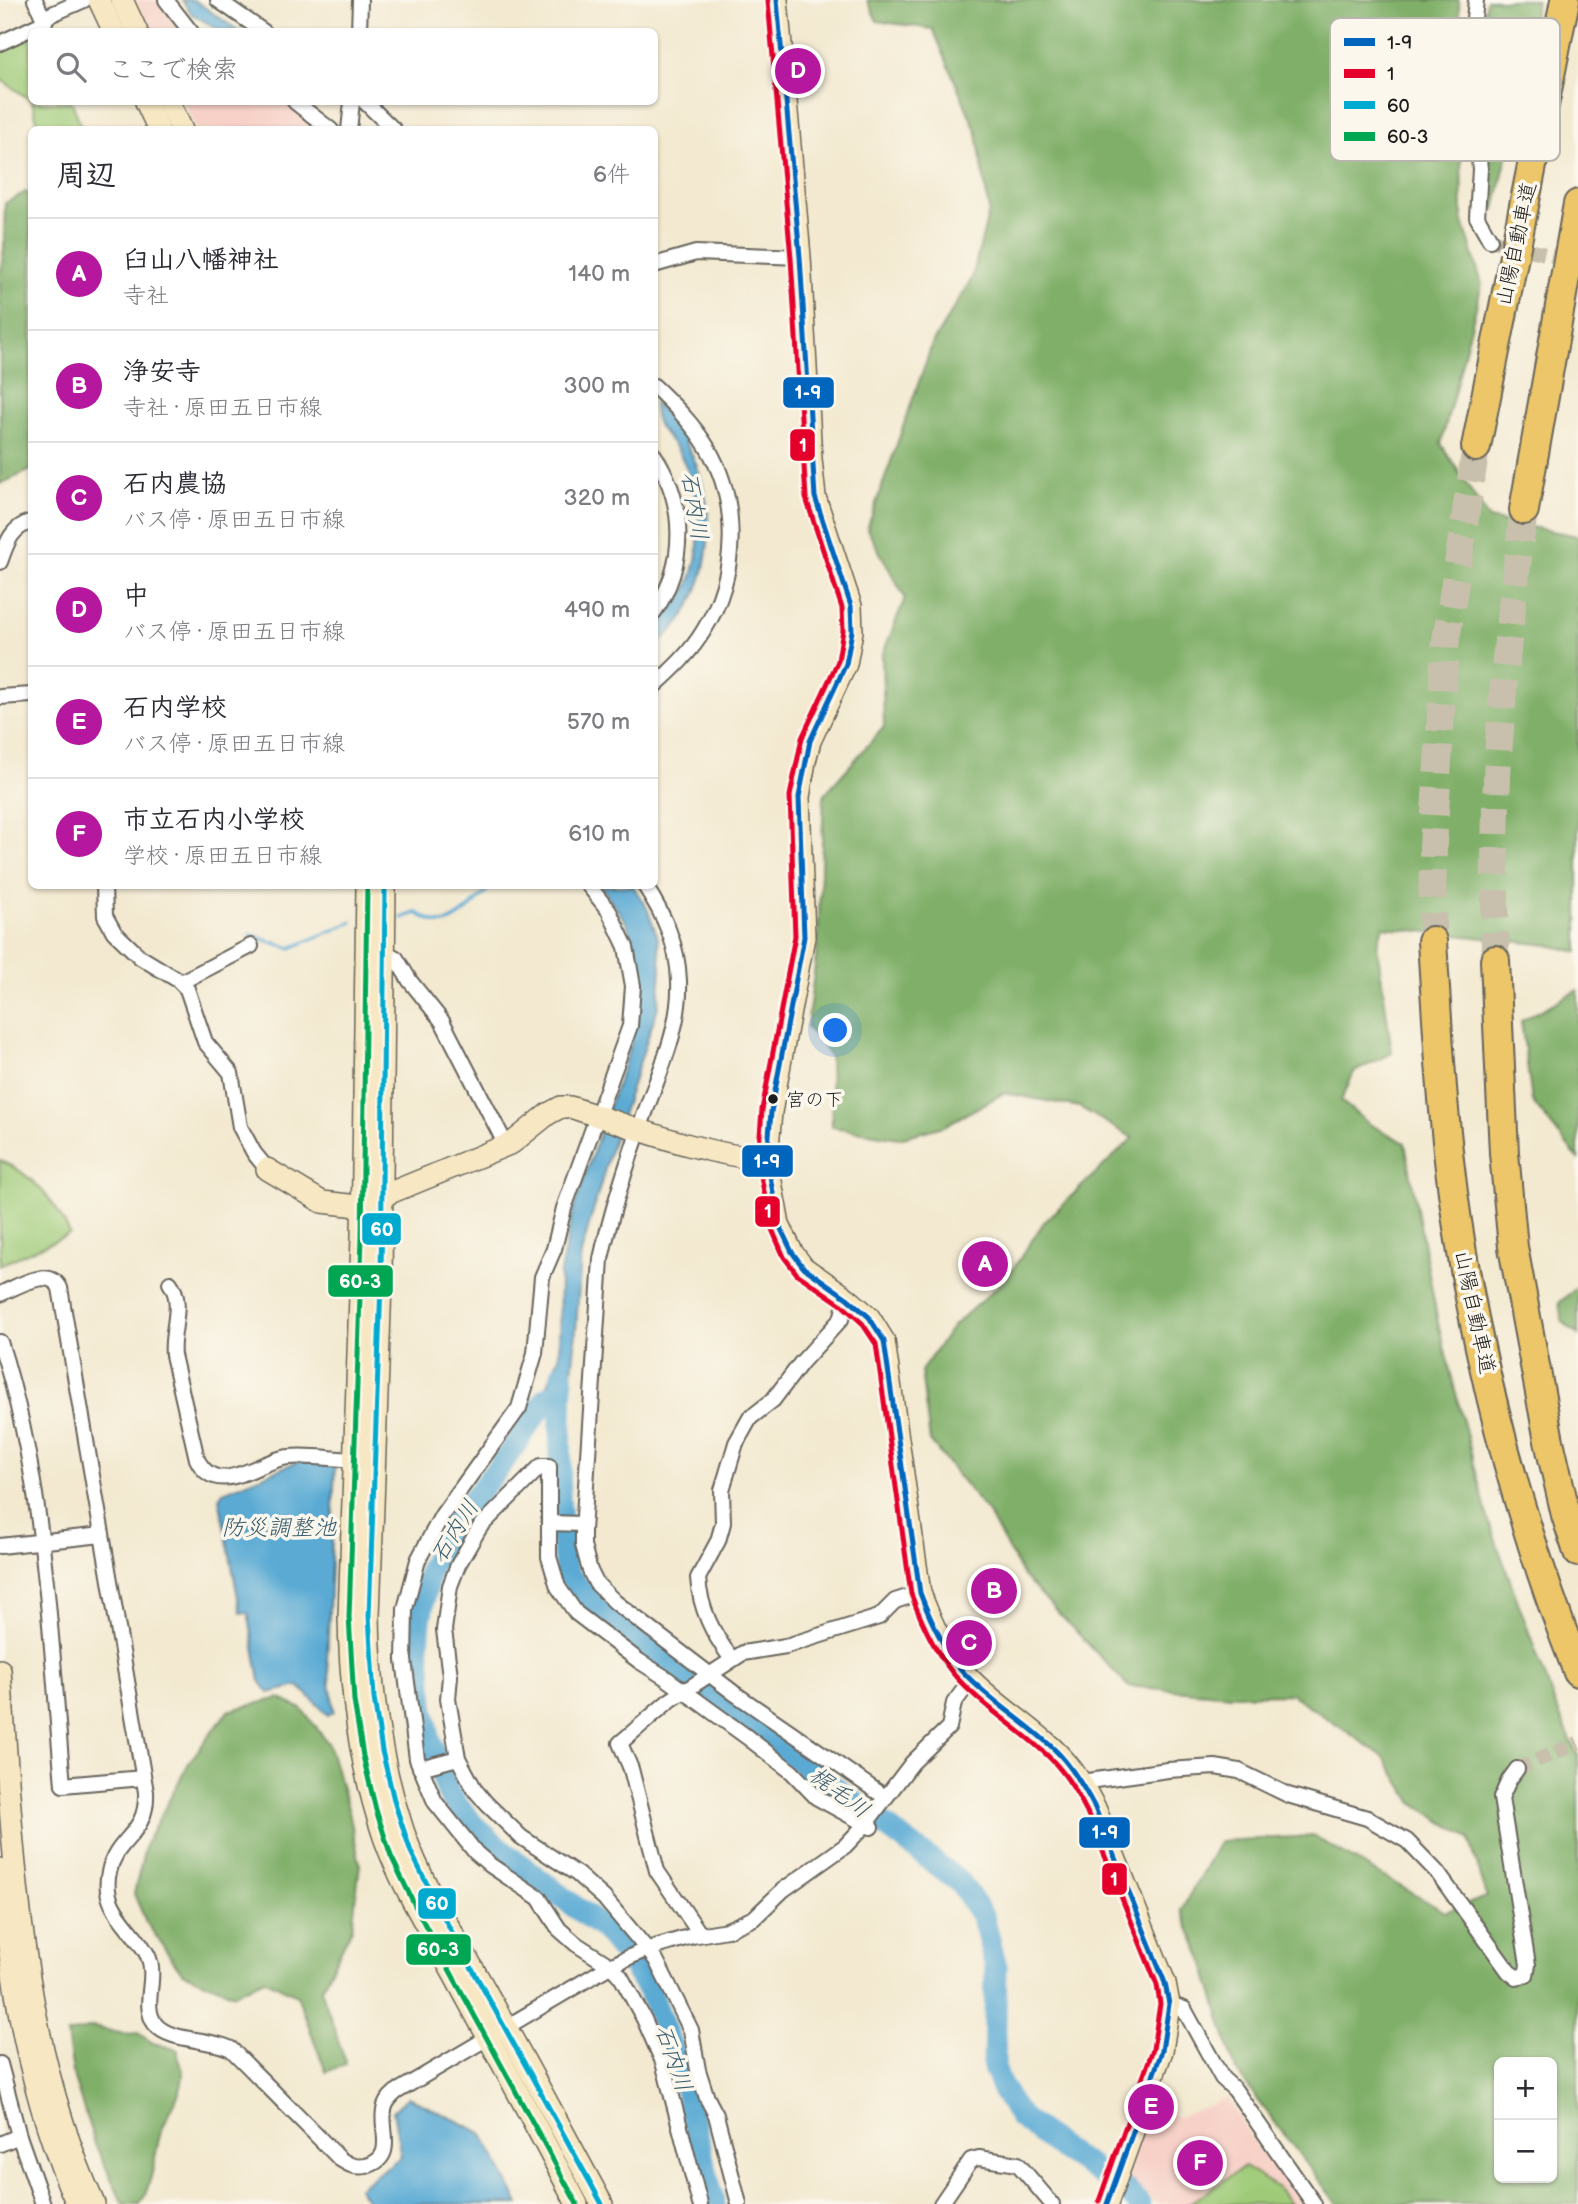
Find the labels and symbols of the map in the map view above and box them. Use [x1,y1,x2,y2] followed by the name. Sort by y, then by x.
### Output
[1330,18,1560,161] legend
[1387,32,1412,55] text: 1-9
[775,45,821,97] pin: D
[1387,63,1394,86] text: 1
[1387,95,1410,118] text: 60
[1387,126,1428,149] text: 60-3
[1491,180,1542,308] street label: 山陽自動車道
[782,376,835,409] line badge: 1-9
[795,382,821,405] text: 1-9
[789,428,816,462] line badge: 1
[799,435,807,458] text: 1
[675,470,713,542] water label: 石内川
[818,1013,852,1047] your location
[786,1089,843,1112] place label: 宮の下
[766,1092,780,1106] marker: 宮の下
[741,1144,794,1178] line badge: 1-9
[754,1151,780,1174] text: 1-9
[754,1195,781,1228] line badge: 1
[764,1201,772,1224] text: 1
[361,1212,402,1246] line badge: 60
[370,1219,394,1242] text: 60
[962,1238,1008,1290] pin: A
[1449,1248,1500,1376] street label: 山陽自動車道
[327,1264,394,1298] line badge: 60-3
[339,1271,381,1294] text: 60-3
[425,1495,485,1568] water label: 石内川
[222,1514,338,1542] water label: 防災調整池
[971,1565,1017,1617] pin: B
[946,1617,992,1669] pin: C
[803,1761,875,1825] water label: 梶毛川
[1078,1816,1131,1849] line badge: 1-9
[1092,1822,1118,1845] text: 1-9
[1101,1862,1128,1896] line badge: 1
[1110,1869,1118,1892] text: 1
[417,1887,457,1920] line badge: 60
[425,1893,449,1916] text: 60
[405,1933,472,1966] line badge: 60-3
[417,1939,459,1962] text: 60-3
[649,2021,698,2096] water label: 石内川
[1128,2081,1174,2133] pin: E
[1177,2137,1223,2189] pin: F

